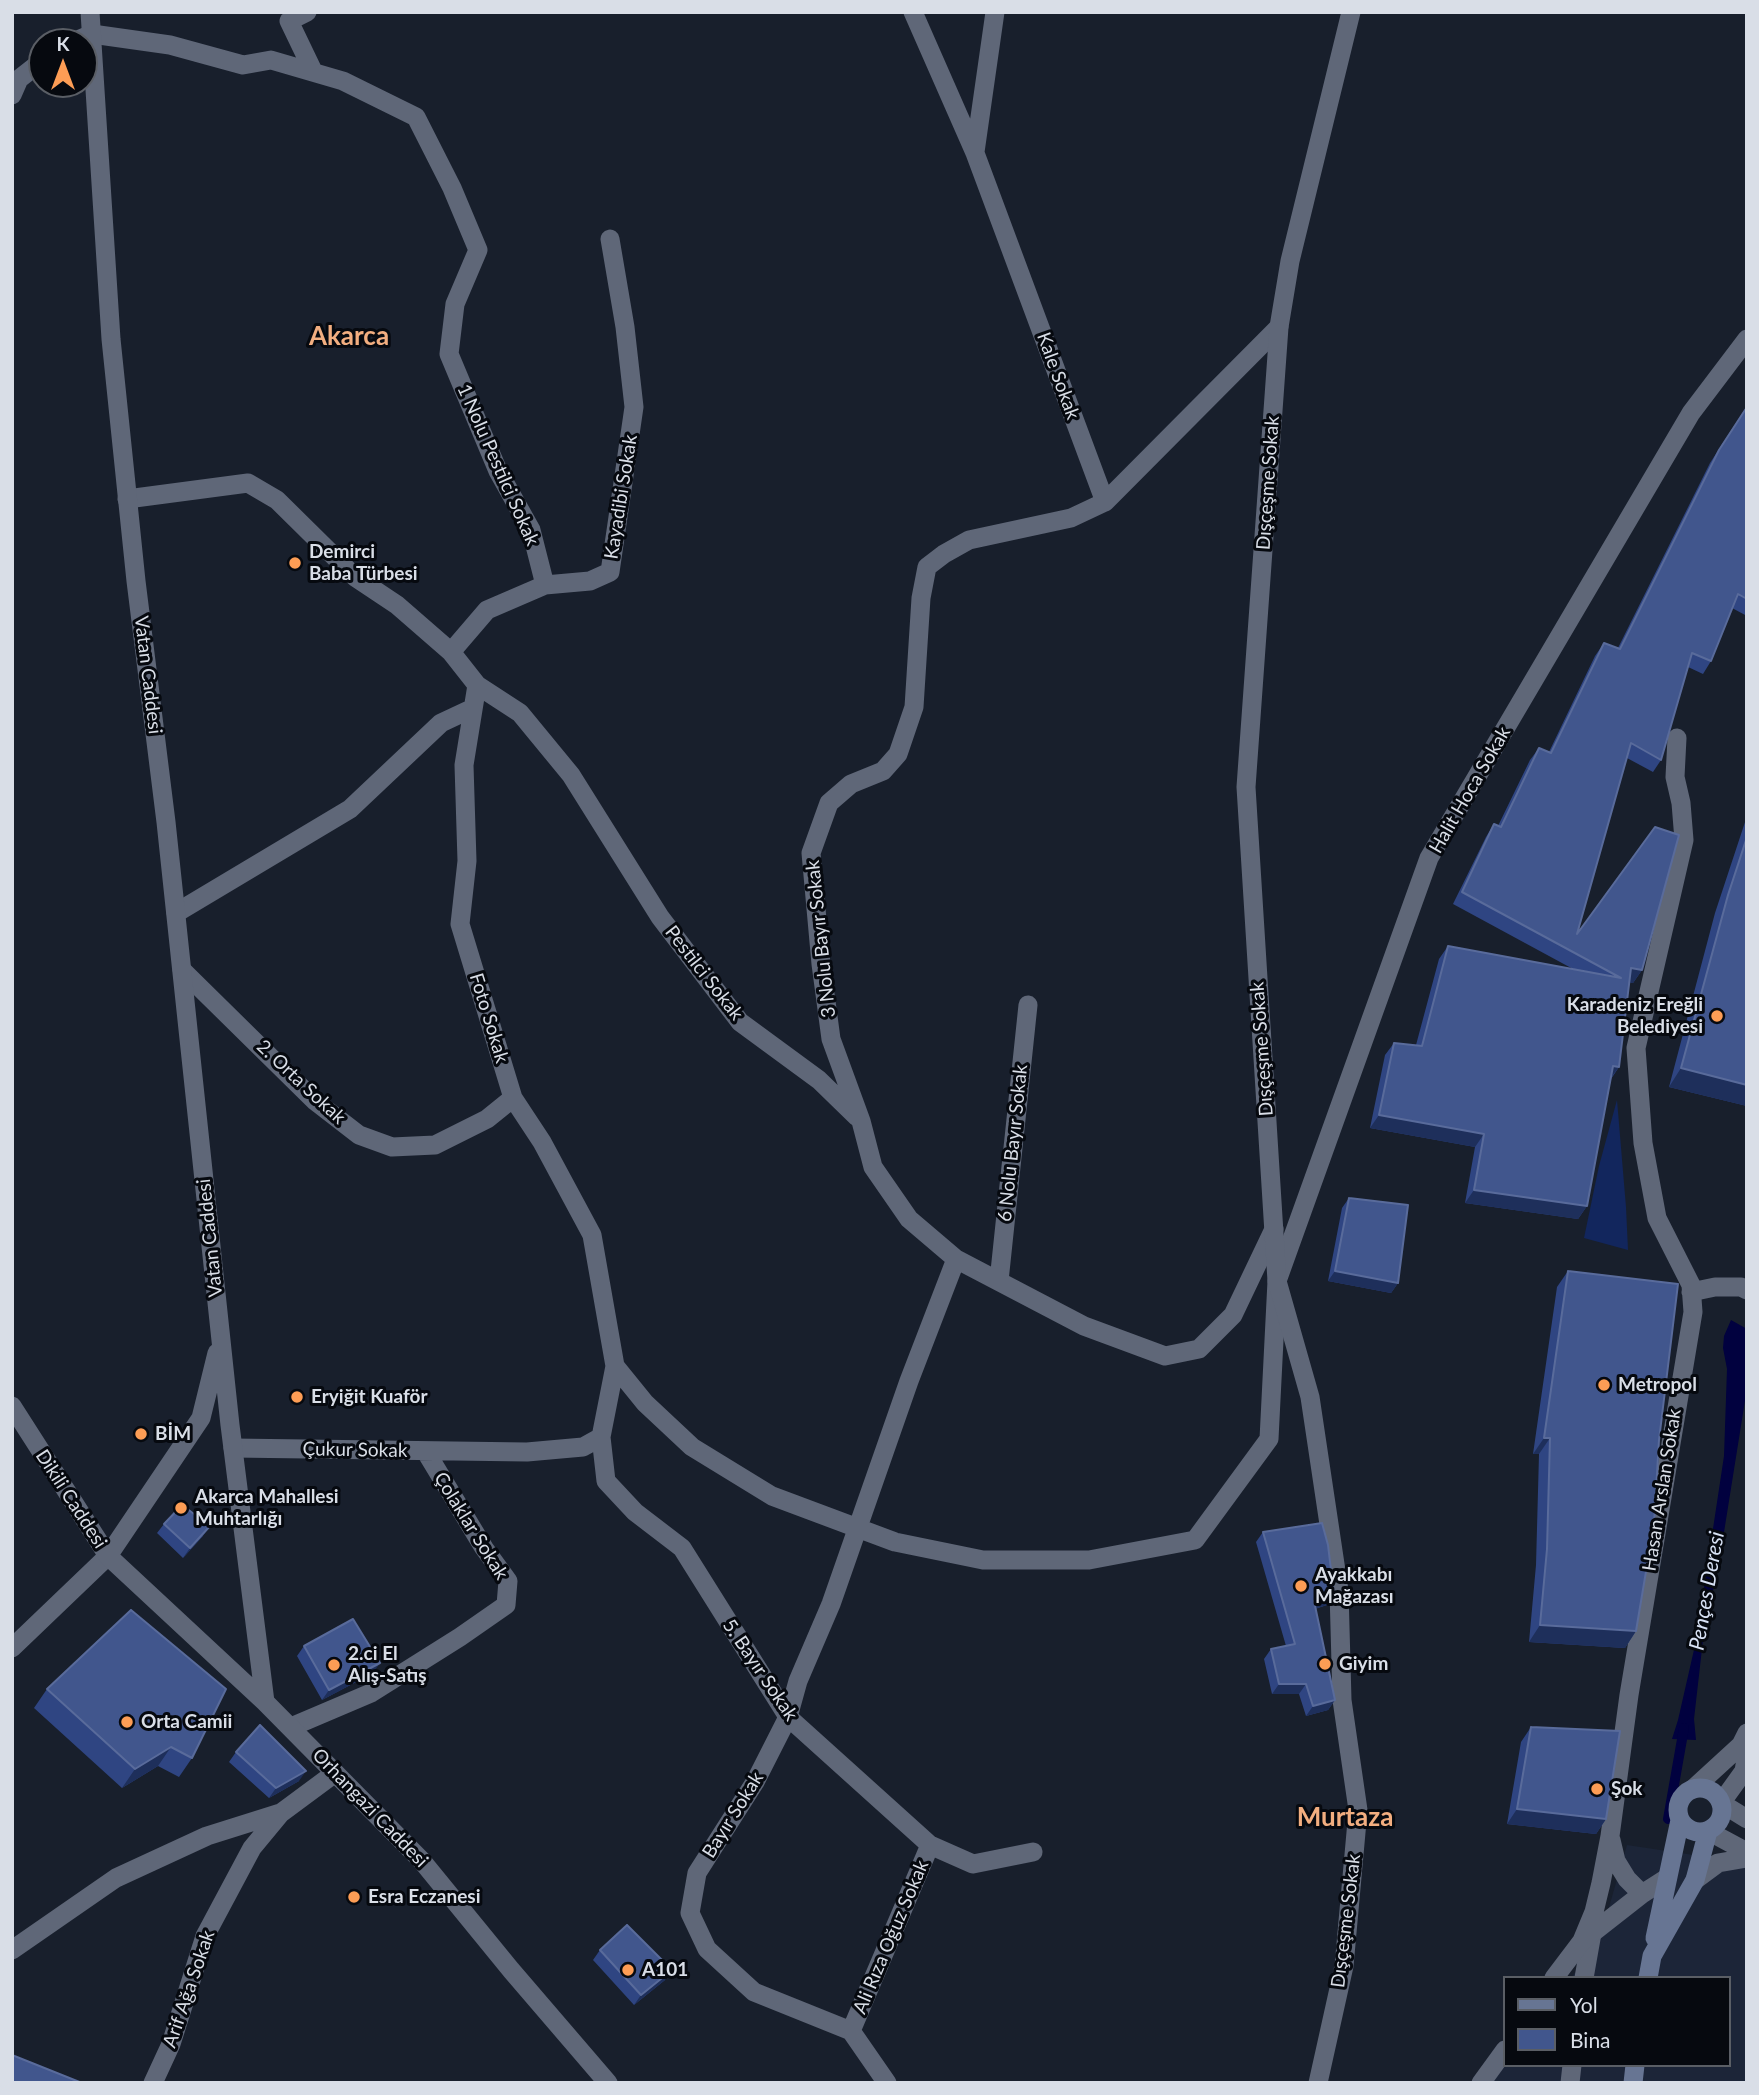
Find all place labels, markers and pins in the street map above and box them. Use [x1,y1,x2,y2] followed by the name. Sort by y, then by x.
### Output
[309,541,418,585] place label: Demirci Baba Türbesi
[287,555,303,571] marker: Demirci Baba Türbesi
[1567,994,1703,1038] place label: Karadeniz Ereğli Belediyesi
[1709,1008,1725,1024] marker: Karadeniz Ereğli Belediyesi
[1618,1374,1697,1396] place label: Metropol
[1596,1377,1612,1393] marker: Metropol
[311,1386,427,1408] place label: Eryiğit Kuaför
[289,1389,305,1405] marker: Eryiğit Kuaför
[155,1423,191,1445] place label: BİM
[133,1426,149,1442] marker: BİM
[195,1486,339,1530] place label: Akarca Mahallesi Muhtarlığı
[173,1500,189,1516] marker: Akarca Mahallesi Muhtarlığı
[1315,1564,1394,1608] place label: Ayakkabı Mağazası
[1293,1578,1309,1594] marker: Ayakkabı Mağazası
[348,1643,427,1687] place label: 2.ci El Alış-Satış
[1339,1653,1388,1675] place label: Giyim
[1317,1656,1333,1672] marker: Giyim
[326,1657,342,1673] marker: 2.ci El Alış-Satış
[141,1711,232,1733] place label: Orta Camii
[119,1714,135,1730] marker: Orta Camii
[1611,1778,1642,1800] place label: Şok
[1589,1781,1605,1797] marker: Şok
[368,1886,480,1908] place label: Esra Eczanesi
[346,1889,362,1905] marker: Esra Eczanesi
[642,1959,688,1981] place label: A101
[620,1962,636,1978] marker: A101

